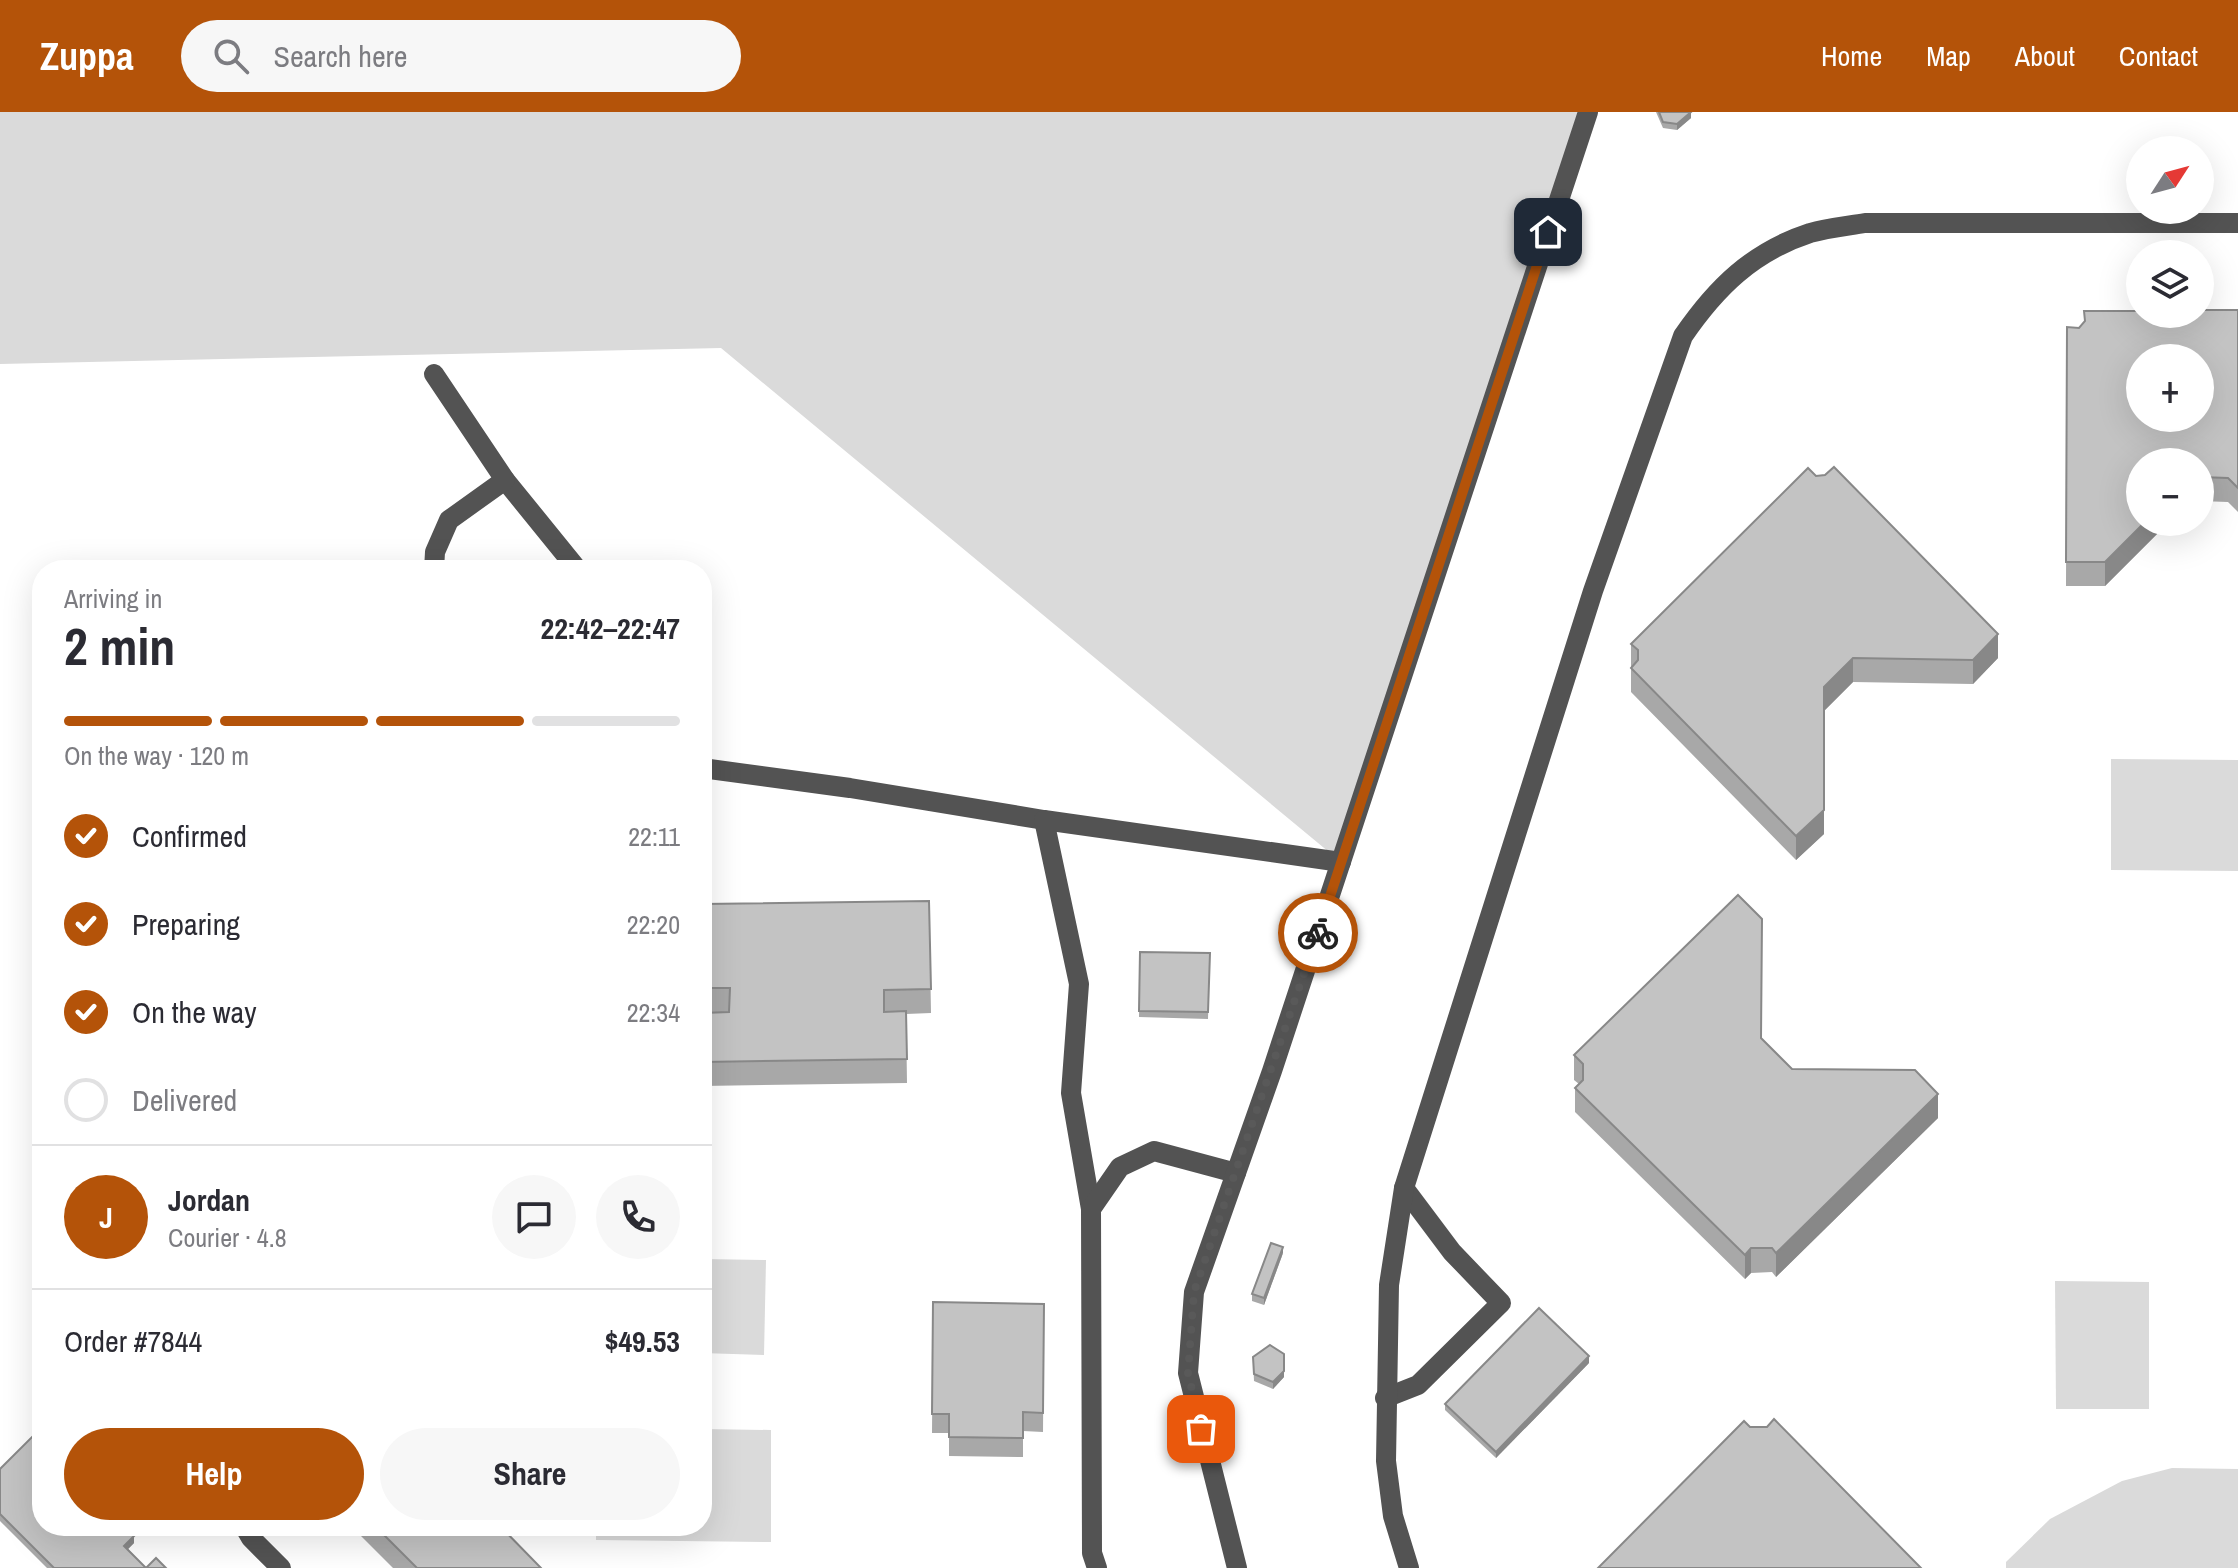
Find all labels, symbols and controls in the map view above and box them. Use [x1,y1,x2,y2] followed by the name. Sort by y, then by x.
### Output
[181,20,741,92] search box
[40,31,133,82] text: Zuppa
[209,34,253,78] icon: search
[273,36,408,76] text: Search here
[1821,37,1882,75] text: Home
[1926,37,1971,75] text: Map
[2015,37,2075,75] text: About
[2119,37,2198,75] text: Contact
[2126,136,2214,224] north arrow
[2126,136,2214,536] map controls
[1514,198,1582,266] pin
[1526,210,1570,254] icon: home
[2126,240,2214,328] button: layers
[2126,344,2214,432] button: +
[2126,448,2214,536] button: −
[64,581,162,616] text: Arriving in
[541,608,680,648] text: 22:42–22:47
[64,611,175,681] text: 2 min
[64,738,249,773] text: On the way · 120 m
[64,814,108,858] icon: check
[132,816,247,856] text: Confirmed
[628,819,680,854] text: 22:11
[1278,893,1358,973] courier
[64,902,108,946] icon: check
[132,904,240,944] text: Preparing
[627,907,680,942] text: 22:20
[1296,911,1340,955] icon: bike
[64,990,108,1034] icon: check
[132,992,256,1032] text: On the way
[627,995,680,1030] text: 22:34
[132,1080,237,1120] text: Delivered
[492,1175,576,1259] button: chat
[596,1175,680,1259] button: phone
[168,1180,250,1220] text: Jordan
[99,1197,113,1237] text: J
[168,1220,287,1255] text: Courier · 4.8
[64,1321,202,1361] text: Order #7844
[605,1321,680,1361] text: $49.53
[1167,1395,1235,1463] pin
[1179,1407,1223,1451] icon: bag
[64,1428,364,1520] button: Help
[380,1428,680,1520] button: Share

